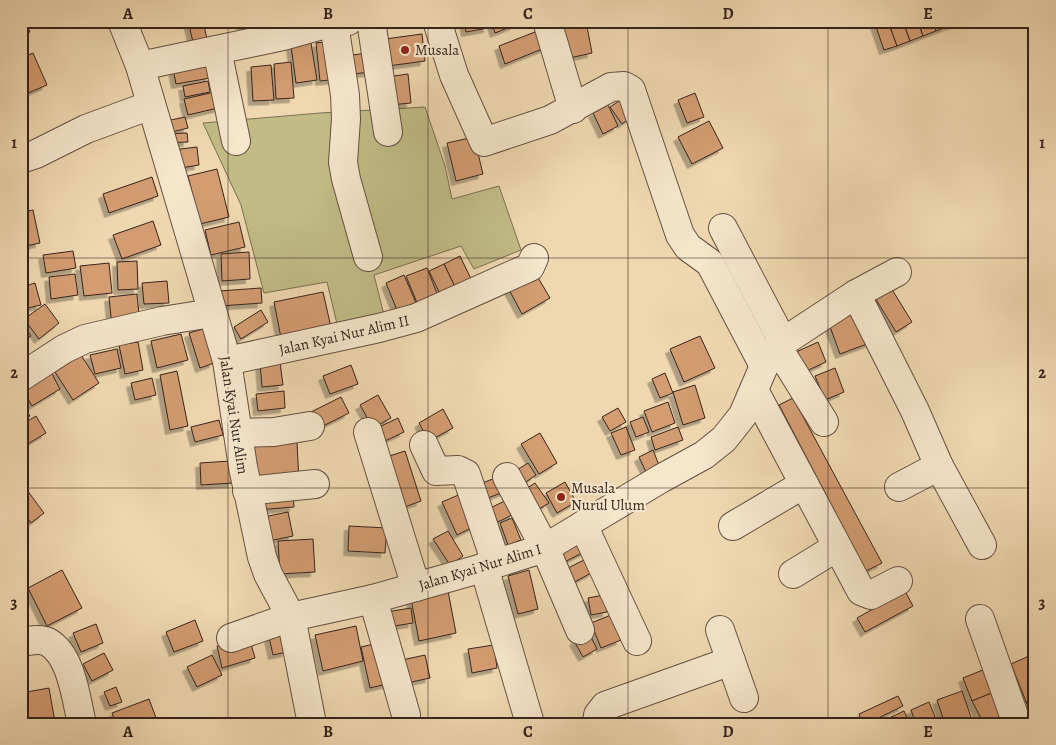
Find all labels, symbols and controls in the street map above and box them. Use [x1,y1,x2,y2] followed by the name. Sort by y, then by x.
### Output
[122,3,134,25] text: A
[323,3,333,25] text: B
[523,3,533,25] text: C
[722,3,734,25] text: D
[923,3,933,25] text: E
[415,40,459,60] place label: Musala
[399,44,411,56] marker: Musala
[11,132,17,154] text: 1
[1039,132,1045,154] text: 1
[277,310,411,360] street label: Jalan Kyai Nur Alim II
[215,354,253,476] street label: Jalan Kyai Nur Alim
[10,362,18,384] text: 2
[1038,362,1046,384] text: 2
[571,478,645,515] place label: Musala Nurul Ulum
[555,491,567,503] marker: Musala Nurul Ulum
[416,539,544,595] street label: Jalan Kyai Nur Alim I
[11,592,18,614] text: 3
[1039,592,1046,614] text: 3
[122,721,134,743] text: A
[323,721,333,743] text: B
[523,721,533,743] text: C
[722,721,734,743] text: D
[923,721,933,743] text: E

